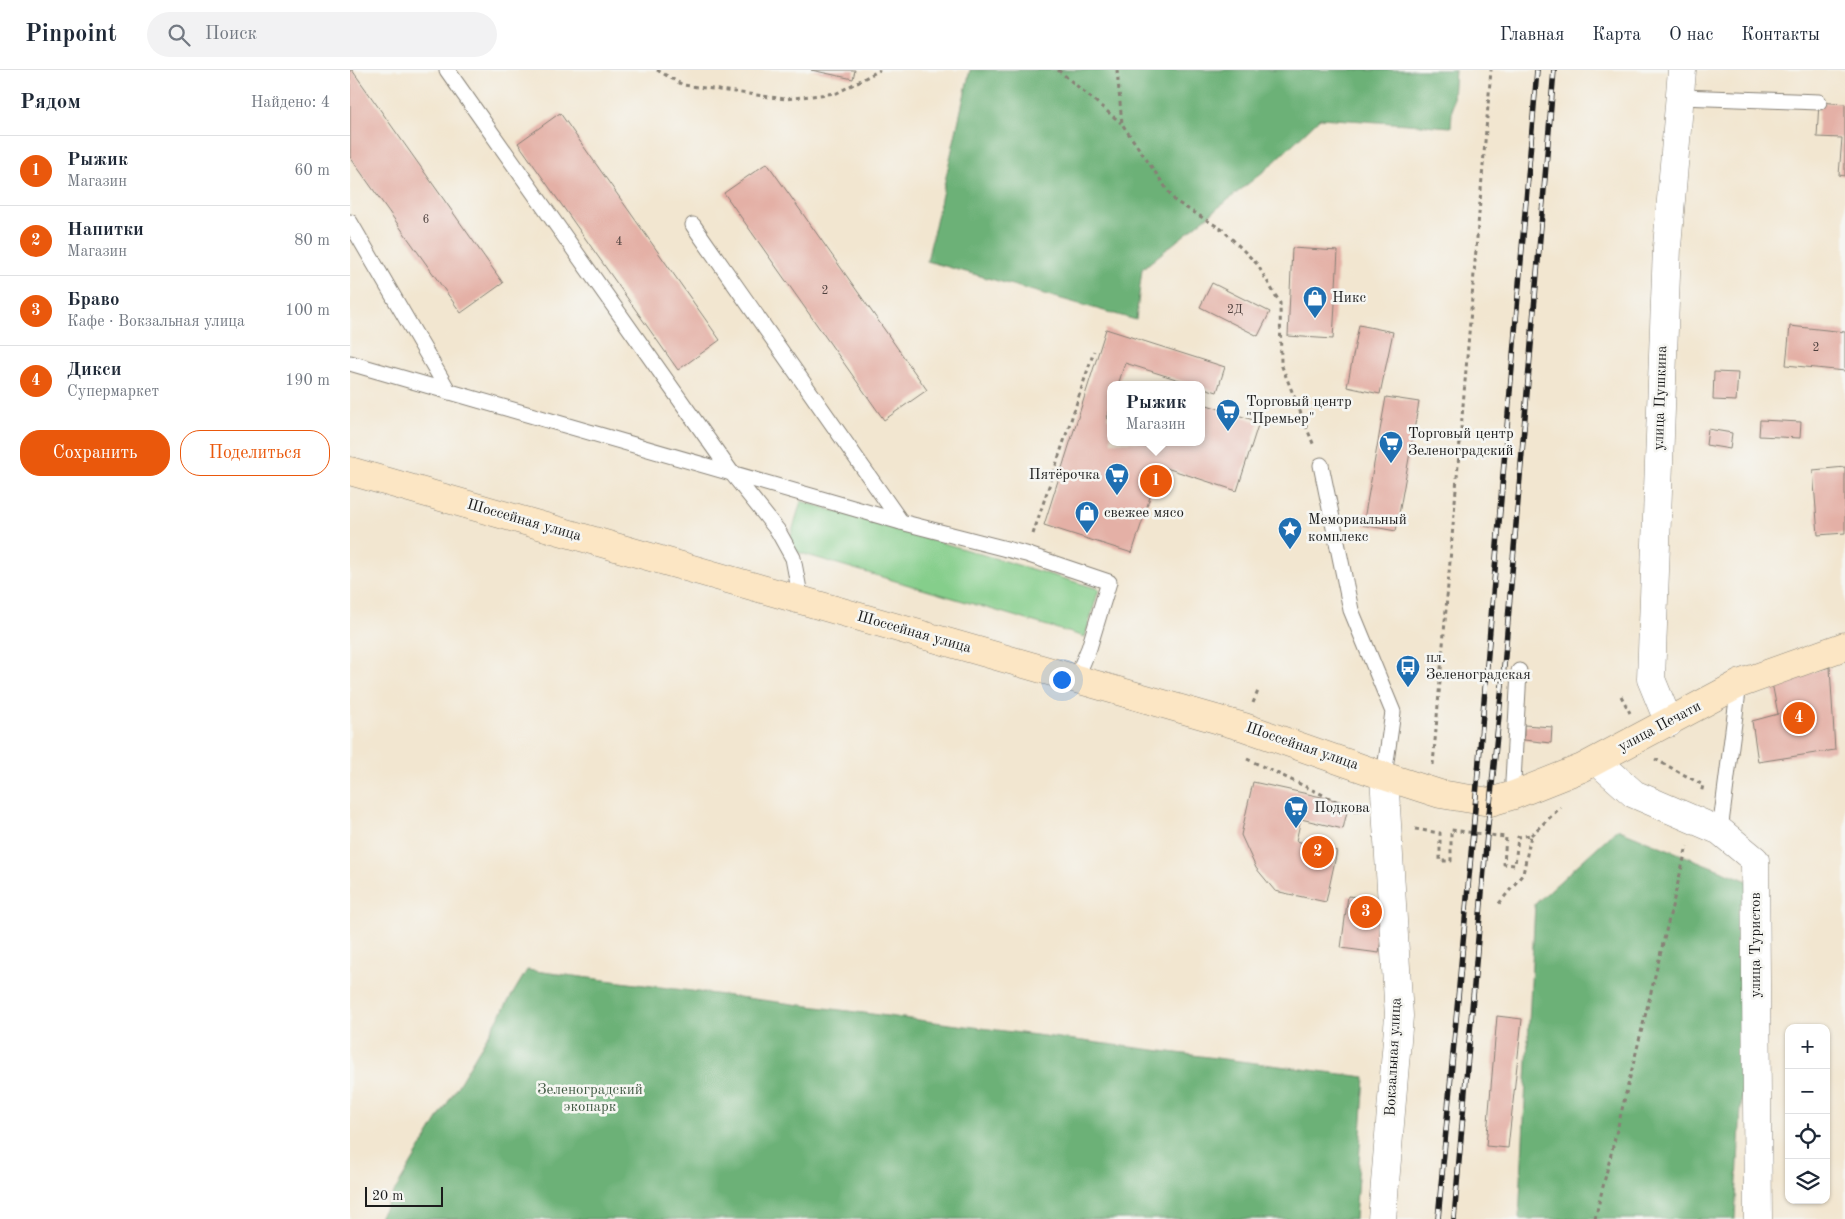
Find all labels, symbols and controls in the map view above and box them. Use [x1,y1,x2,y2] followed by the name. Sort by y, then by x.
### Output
[147,12,497,57] search box
[165,21,193,49] icon: search
[25,23,117,47] text: Pinpoint
[205,25,257,44] text: Поиск
[1500,26,1564,44] text: Главная
[1592,26,1641,44] text: Карта
[1669,26,1713,44] text: О нас
[1741,26,1820,44] text: Контакты
[20,92,81,113] text: Рядом
[251,95,330,111] text: Найдено: 4
[67,151,128,170] text: Рыжик
[31,163,41,179] text: 1
[294,163,330,179] text: 60 m
[67,174,127,190] text: Магазин
[423,214,430,226] house number: 6
[67,221,144,240] text: Напитки
[31,233,41,249] text: 2
[294,233,330,249] text: 80 m
[616,236,623,248] house number: 4
[67,244,127,260] text: Магазин
[822,285,828,297] house number: 2
[1302,285,1328,319] shop icon: Никс
[67,291,120,310] text: Браво
[1332,291,1366,306] place label: Никс
[31,303,41,319] text: 3
[285,303,330,319] text: 100 m
[1227,304,1243,316] house number: 2Д
[67,314,245,330] text: Кафе · Вокзальная улица
[1813,342,1819,354] house number: 2
[1652,345,1670,451] street label: улица Пушкина
[67,361,122,380] text: Дикси
[31,373,41,389] text: 4
[285,373,330,389] text: 190 m
[1107,381,1205,446] popup
[67,384,159,400] text: Супермаркет
[1126,394,1186,413] text: Рыжик
[1246,395,1352,427] place label: Торговый центр "Премьер"
[1215,398,1241,432] supermarket icon: Торговый центр "Премьер"
[1126,417,1186,433] text: Магазин
[1408,427,1514,459] place label: Торговый центр Зеленоградский
[20,430,170,476] button: Сохранить
[180,430,330,476] button: Поделиться
[1378,430,1404,464] supermarket icon: Торговый центр Зеленоградский
[1104,462,1130,496] supermarket icon: Пятёрочка
[1140,462,1172,500] pin: 1
[1029,468,1101,483] place label: Пятёрочка
[465,498,583,545] street label: Шоссейная улица
[1074,500,1100,534] shop icon: свежее мясо
[1104,506,1184,521] place label: свежее мясо
[1308,513,1407,545] place label: Мемориальный комплекс
[1277,516,1303,550] place icon: Мемориальный комплекс
[855,610,973,657] street label: Шоссейная улица
[1426,651,1531,683] place label: пл. Зеленоградская
[1395,654,1421,688] bus stop icon: пл. Зеленоградская
[1049,667,1075,693] your location
[1616,699,1704,755] street label: улица Печати
[1783,699,1815,737] pin: 4
[1244,721,1361,773] street label: Шоссейная улица
[1283,795,1309,829] supermarket icon: Подкова
[1314,801,1370,816] place label: Подкова
[1302,833,1334,871] pin: 2
[1749,892,1764,998] street label: улица Туристов
[1350,893,1382,931] pin: 3
[1383,997,1405,1117] street label: Вокзальная улица
[1785,1024,1830,1204] map controls
[1785,1024,1830,1069] button: +
[1785,1069,1830,1114] button: −
[537,1083,643,1115] park label: Зеленоградский экопарк
[1785,1114,1830,1159] button: locate
[1785,1159,1830,1204] button: layers
[365,1184,442,1207] scale bar
[372,1189,403,1203] text: 20 m

